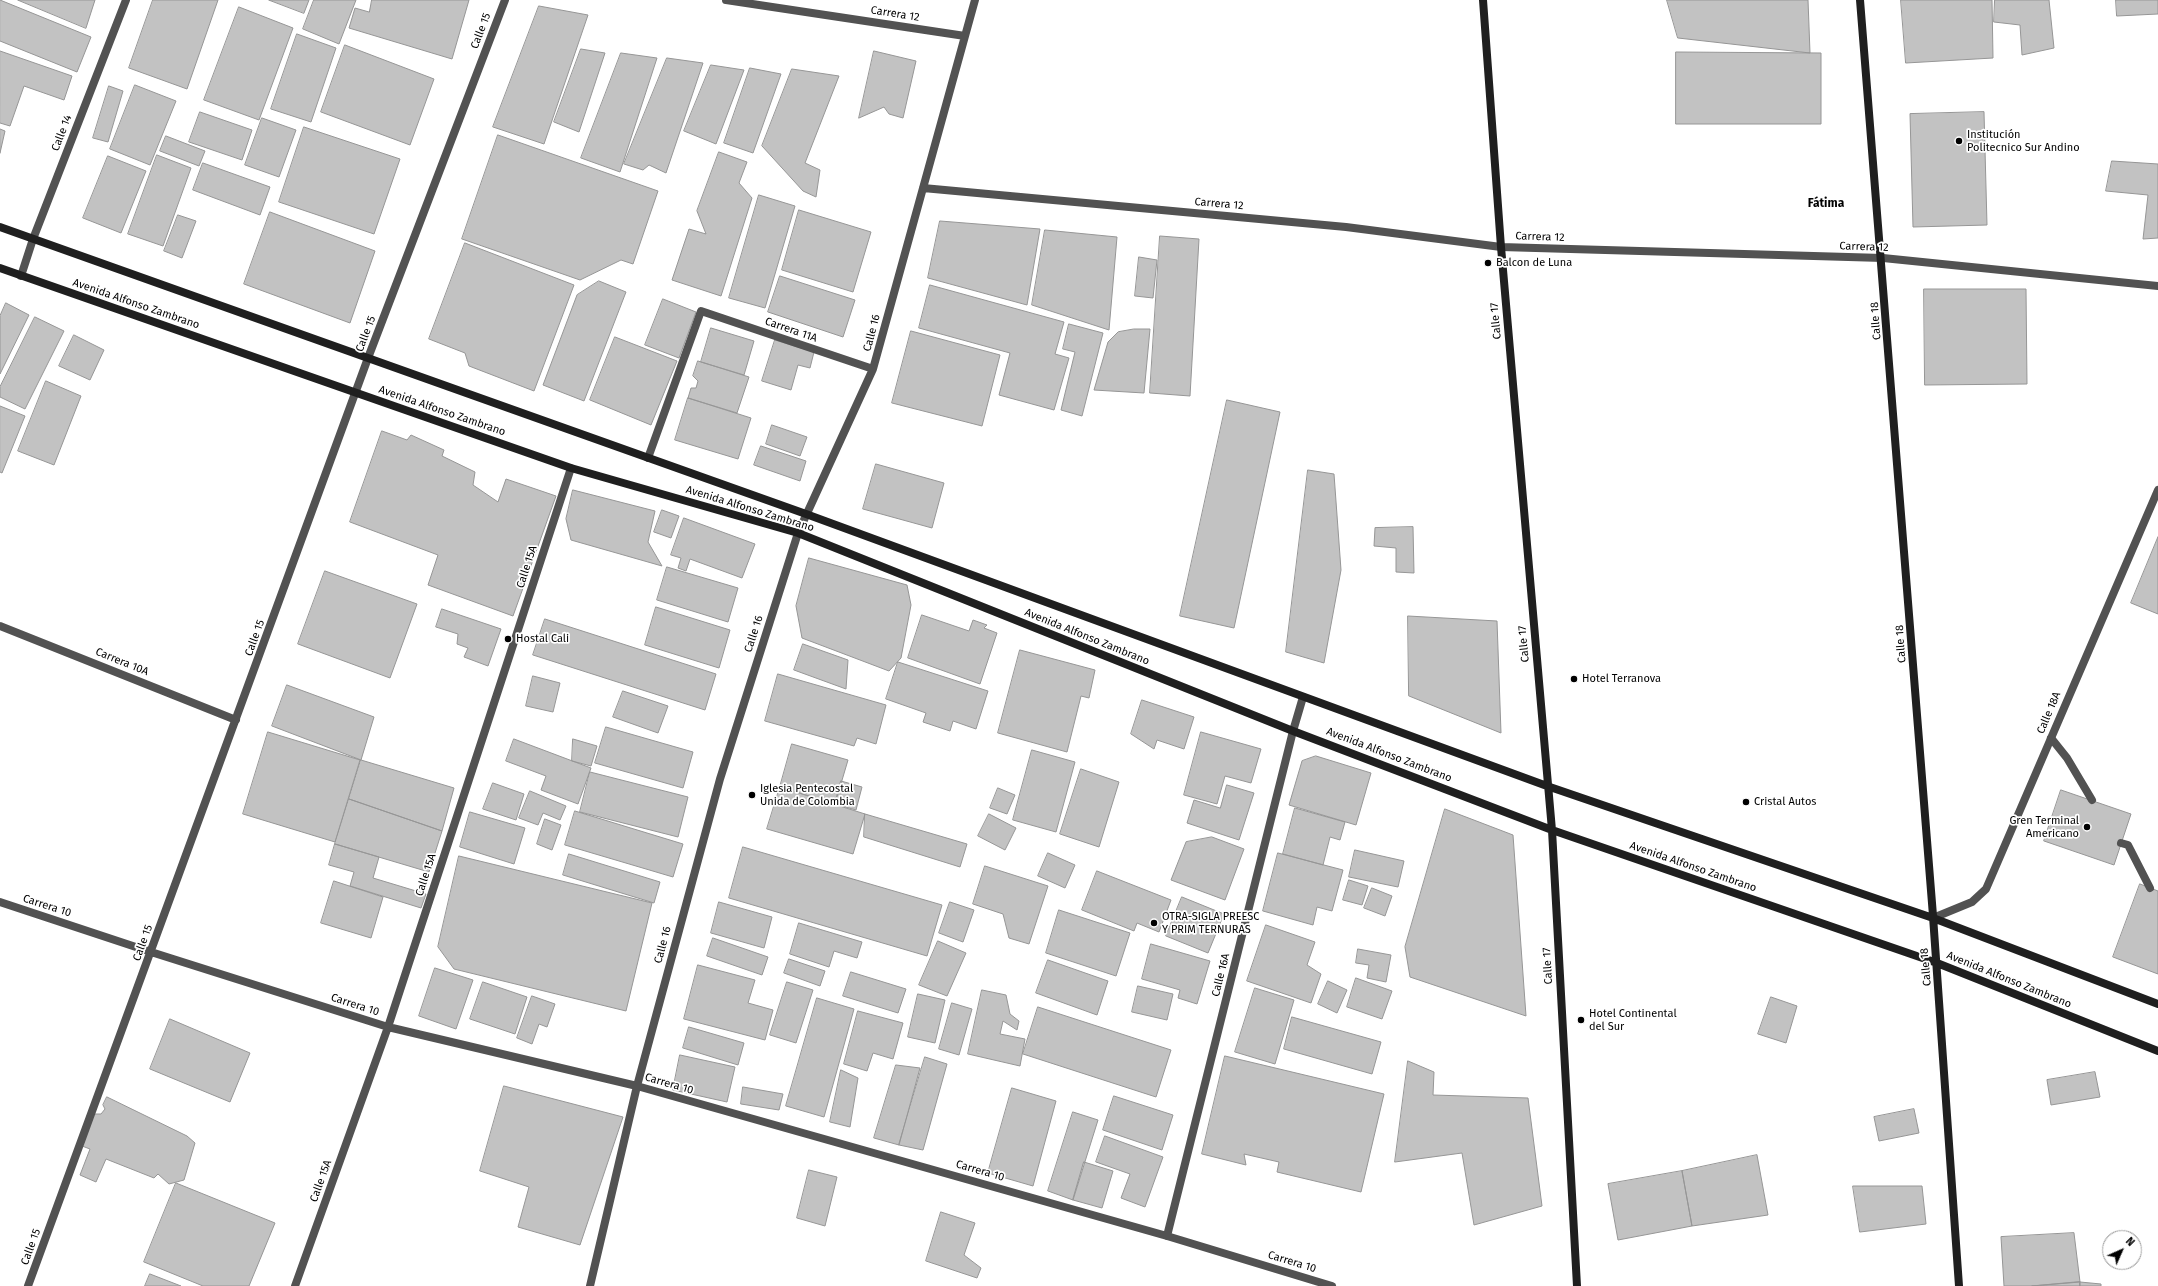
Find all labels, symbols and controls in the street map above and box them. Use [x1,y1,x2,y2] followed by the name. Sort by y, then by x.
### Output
[870,4,920,24] street label: Carrera 12
[468,11,494,51] street label: Calle 15
[49,113,75,153] street label: Calle 14
[1967,128,2080,154] place label: Institución Politecnico Sur Andino
[1954,136,1964,146] marker: Institución Politecnico Sur Andino
[1194,195,1244,213] street label: Carrera 12
[1808,197,1844,211] district label: Fátima
[1515,230,1565,244] street label: Carrera 12
[1839,240,1889,254] street label: Carrera 12
[1496,256,1572,270] place label: Balcon de Luna
[1483,258,1493,268] marker: Balcon de Luna
[71,276,201,332] street label: Avenida Alfonso Zambrano
[1488,302,1504,340] street label: Calle 17
[1868,302,1884,340] street label: Calle 18
[861,313,883,353] street label: Calle 16
[353,314,379,354] street label: Calle 15
[763,315,819,345] street label: Carrera 11A
[377,383,507,439] street label: Avenida Alfonso Zambrano
[684,483,816,535] street label: Avenida Alfonso Zambrano
[514,544,540,590] street label: Calle 15A
[1023,606,1151,668] street label: Avenida Alfonso Zambrano
[742,614,766,654] street label: Calle 16
[242,618,268,658] street label: Calle 15
[1516,625,1532,663] street label: Calle 17
[1893,625,1909,663] street label: Calle 18
[516,632,569,646] place label: Hostal Cali
[503,634,513,644] marker: Hostal Cali
[93,645,151,679] street label: Carrera 10A
[1582,672,1661,686] place label: Hotel Terranova
[1569,674,1579,684] marker: Hotel Terranova
[2034,690,2064,736] street label: Calle 18A
[1324,725,1454,785] street label: Avenida Alfonso Zambrano
[760,782,855,808] place label: Iglesia Pentecostal Unida de Colombia
[747,790,757,800] marker: Iglesia Pentecostal Unida de Colombia
[1754,795,1816,809] place label: Cristal Autos
[1741,797,1751,807] marker: Cristal Autos
[2009,814,2079,840] place label: Gren Terminal Americano
[2082,822,2092,832] marker: Gren Terminal Americano
[1628,839,1758,895] street label: Avenida Alfonso Zambrano
[413,852,439,898] street label: Calle 15A
[21,892,73,920] street label: Carrera 10
[1162,910,1259,936] place label: OTRA-SIGLA PREESC Y PRIM TERNURAS
[1149,918,1159,928] marker: OTRA-SIGLA PREESC Y PRIM TERNURAS
[130,923,156,963] street label: Calle 15
[652,925,674,965] street label: Calle 16
[1540,947,1556,985] street label: Calle 17
[1918,947,1934,987] street label: Calle 18
[1945,949,2073,1011] street label: Avenida Alfonso Zambrano
[1209,952,1233,998] street label: Calle 16A
[329,991,381,1019] street label: Carrera 10
[1589,1007,1677,1033] place label: Hotel Continental del Sur
[1576,1015,1586,1025] marker: Hotel Continental del Sur
[643,1071,695,1097] street label: Carrera 10
[307,1158,335,1204] street label: Calle 15A
[954,1158,1006,1184] street label: Carrera 10
[18,1227,44,1267] street label: Calle 15
[2102,1230,2142,1270] north arrow
[2123,1235,2137,1249] text: N
[1266,1248,1318,1276] street label: Carrera 10

